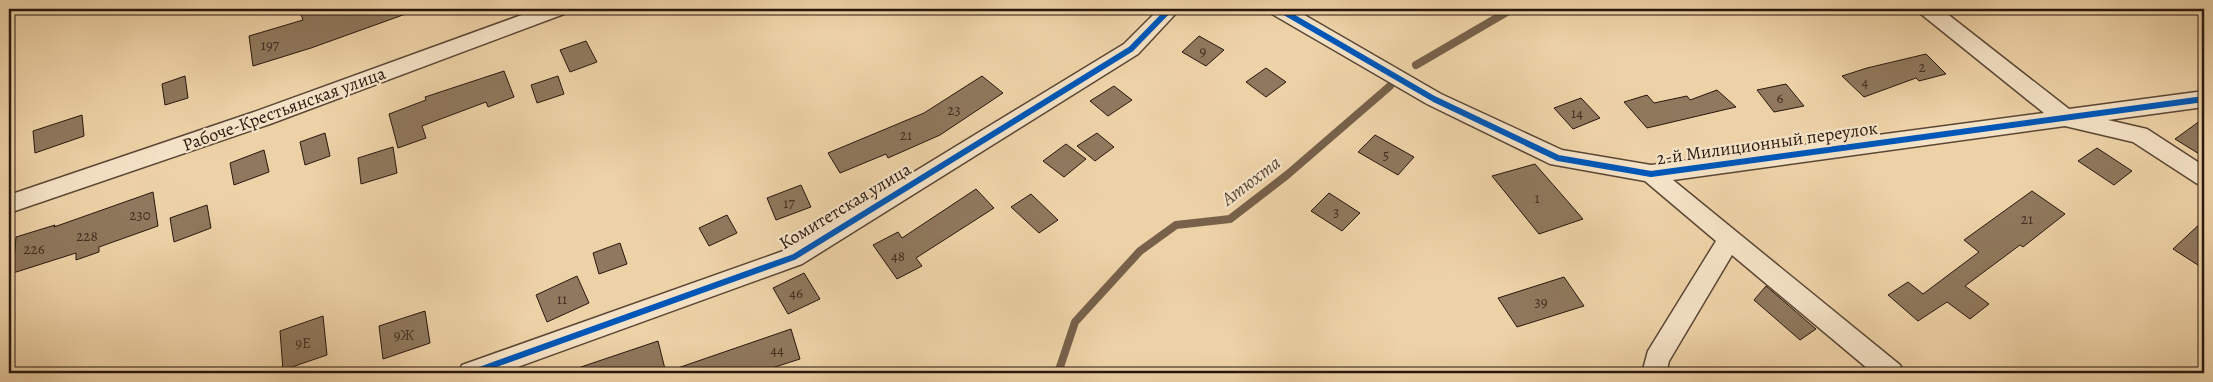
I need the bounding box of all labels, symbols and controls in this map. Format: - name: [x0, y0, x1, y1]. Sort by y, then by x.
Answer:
- house number: 197: [261, 35, 280, 55]
- house number: 9: [1200, 41, 1207, 61]
- house number: 2: [1918, 57, 1926, 77]
- street label: Рабоче-Крестьянская улица: [179, 61, 390, 157]
- house number: 4: [1862, 72, 1869, 92]
- house number: 6: [1777, 88, 1784, 108]
- house number: 23: [947, 100, 961, 120]
- house number: 14: [1571, 103, 1583, 123]
- street label: 2-й Милиционный переулок: [1655, 116, 1879, 170]
- house number: 21: [900, 125, 912, 145]
- house number: 5: [1383, 145, 1389, 165]
- water label: Атюхта: [1215, 150, 1286, 212]
- street label: Комитетская улица: [774, 157, 916, 255]
- house number: 1: [1534, 188, 1540, 208]
- house number: 17: [783, 193, 795, 213]
- house number: 3: [1333, 202, 1339, 222]
- house number: 230: [129, 205, 151, 225]
- house number: 21: [2021, 209, 2033, 229]
- house number: 228: [76, 226, 98, 246]
- house number: 226: [23, 239, 45, 259]
- house number: 48: [891, 246, 905, 266]
- house number: 46: [789, 283, 803, 303]
- house number: 11: [557, 289, 567, 309]
- house number: 39: [1534, 292, 1548, 312]
- house number: 9Ж: [394, 325, 415, 345]
- house number: 9Е: [295, 333, 311, 353]
- house number: 44: [770, 340, 784, 360]

